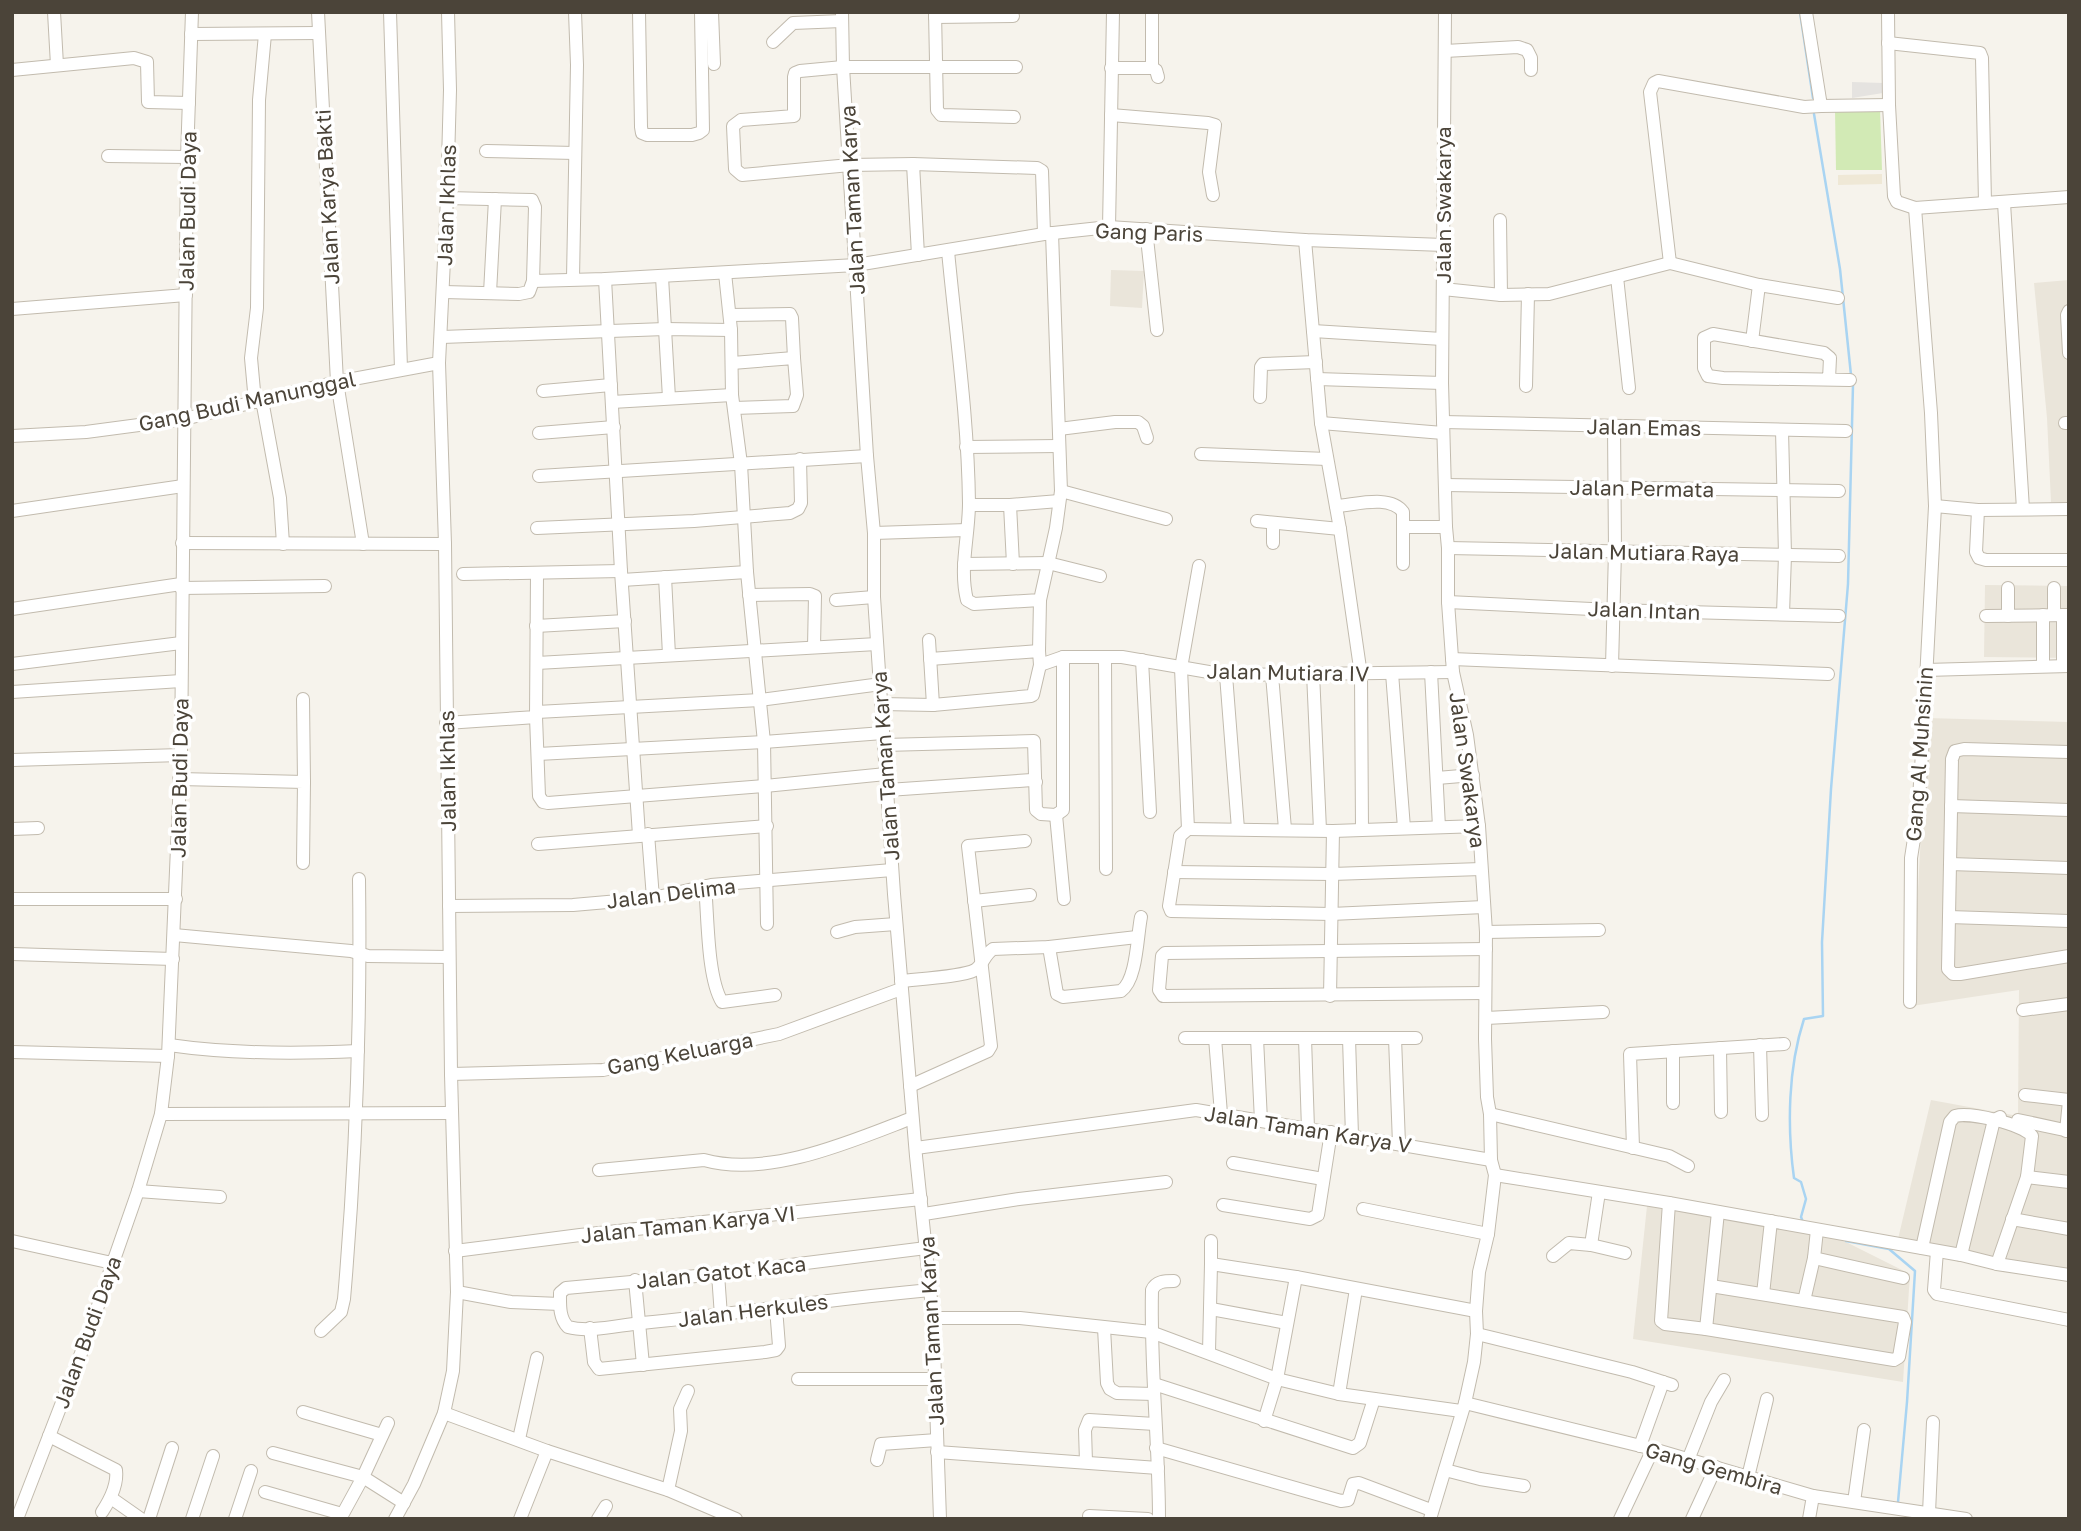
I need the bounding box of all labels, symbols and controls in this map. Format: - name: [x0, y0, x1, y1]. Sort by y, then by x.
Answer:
- street label: Jalan Taman Karya: [834, 105, 870, 295]
- street label: Jalan Karya Bakti: [309, 109, 345, 285]
- street label: Jalan Swakarya: [1430, 126, 1456, 284]
- street label: Jalan Budi Daya: [173, 131, 201, 291]
- street label: Jalan Ikhlas: [431, 144, 461, 266]
- street label: Gang Paris: [1095, 217, 1203, 247]
- street label: Gang Budi Manunggal: [136, 365, 358, 437]
- street label: Jalan Emas: [1586, 413, 1702, 441]
- street label: Jalan Permata: [1569, 474, 1715, 502]
- street label: Jalan Mutiara Raya: [1549, 537, 1739, 567]
- street label: Jalan Intan: [1587, 595, 1701, 625]
- street label: Jalan Mutiara IV: [1206, 658, 1370, 686]
- street label: Gang Al Muhsinin: [1900, 666, 1938, 842]
- street label: Jalan Taman Karya: [865, 670, 905, 862]
- street label: Jalan Swakarya: [1444, 690, 1492, 850]
- street label: Jalan Budi Daya: [165, 698, 193, 858]
- street label: Jalan Ikhlas: [433, 710, 461, 832]
- street label: Jalan Delima: [605, 872, 737, 914]
- street label: Gang Keluarga: [605, 1026, 755, 1080]
- street label: Jalan Taman Karya V: [1203, 1100, 1413, 1158]
- street label: Jalan Taman Karya VI: [579, 1200, 797, 1248]
- street label: Jalan Taman Karya: [913, 1236, 949, 1426]
- street label: Jalan Gatot Kaca: [635, 1250, 807, 1294]
- street label: Jalan Budi Daya: [47, 1252, 127, 1412]
- street label: Jalan Herkules: [676, 1288, 830, 1332]
- street label: Gang Gembira: [1642, 1436, 1786, 1500]

